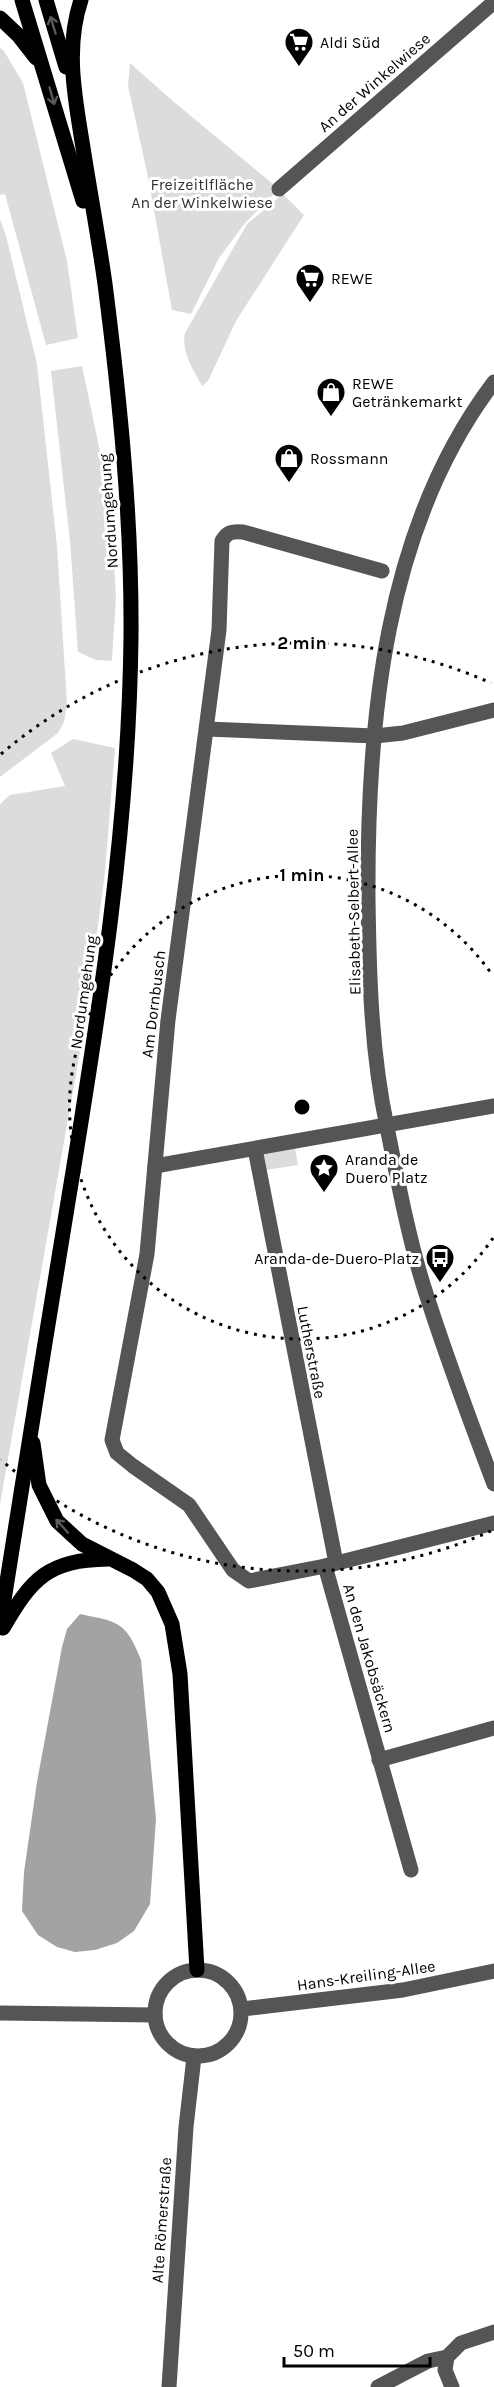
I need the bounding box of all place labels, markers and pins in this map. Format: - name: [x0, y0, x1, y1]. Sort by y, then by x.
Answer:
- supermarket icon: Aldi Süd: [283, 26, 315, 68]
- place label: Aldi Süd: [320, 33, 381, 52]
- supermarket icon: REWE: [294, 262, 326, 304]
- place label: REWE: [331, 269, 373, 288]
- place label: REWE Getränkemarkt: [352, 374, 463, 411]
- shop icon: REWE Getränkemarkt: [315, 376, 347, 418]
- shop icon: Rossmann: [273, 442, 305, 484]
- place label: Rossmann: [310, 449, 388, 468]
- centre of rings: [292, 1097, 312, 1117]
- place label: Aranda de Duero Platz: [345, 1150, 428, 1187]
- place icon: Aranda de Duero Platz: [308, 1152, 340, 1194]
- bus stop icon: Aranda-de-Duero-Platz: [424, 1242, 456, 1284]
- place label: Aranda-de-Duero-Platz: [254, 1249, 419, 1268]

